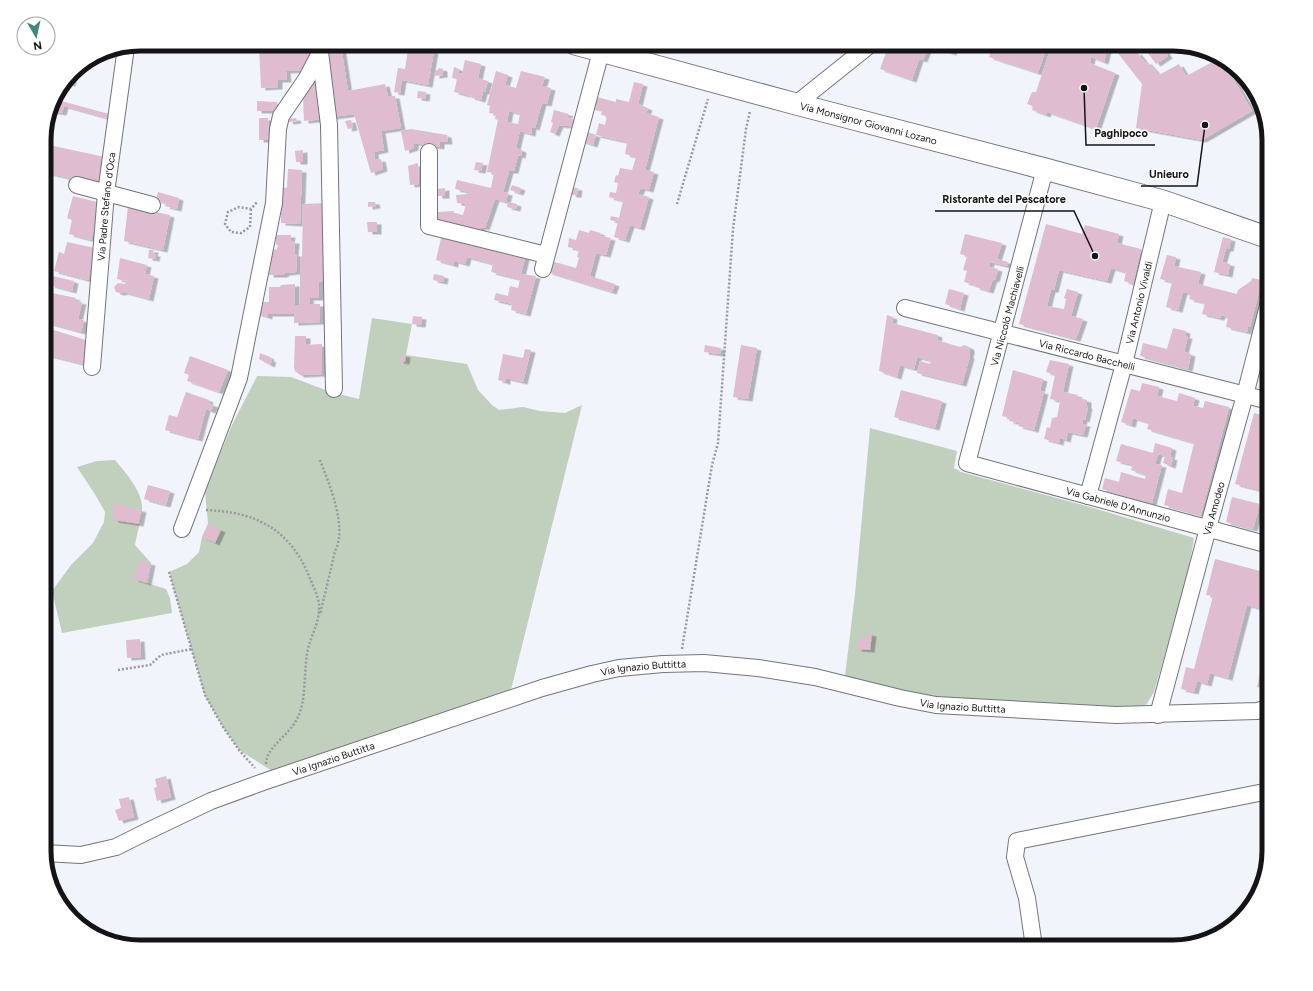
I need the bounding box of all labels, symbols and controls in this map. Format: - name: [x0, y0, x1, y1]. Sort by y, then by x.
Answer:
- north arrow: [16, 16, 56, 56]
- text: N: [32, 38, 43, 52]
- street label: Via Monsignor Giovanni Lozano: [799, 99, 939, 148]
- callout: Paghipoco: [1086, 122, 1155, 145]
- text: Paghipoco: [1094, 127, 1148, 140]
- street label: Via Padre Stefano d'Oca: [95, 152, 118, 261]
- callout: Unieuro: [1141, 163, 1197, 186]
- text: Unieuro: [1149, 168, 1189, 181]
- callout: Ristorante del Pescatore: [935, 188, 1074, 211]
- text: Ristorante del Pescatore: [942, 193, 1066, 206]
- street label: Via Antonio Vivaldi: [1123, 260, 1155, 345]
- street label: Via Niccolò Machiavelli: [988, 265, 1027, 368]
- street label: Via Riccardo Bacchelli: [1038, 336, 1137, 374]
- street label: Via Amodeo: [1200, 480, 1228, 537]
- street label: Via Gabriele D'Annunzio: [1064, 484, 1172, 525]
- street label: Via Ignazio Buttitta: [599, 657, 686, 679]
- street label: Via Ignazio Buttitta: [919, 696, 1006, 716]
- street label: Via Ignazio Buttitta: [291, 739, 376, 779]

